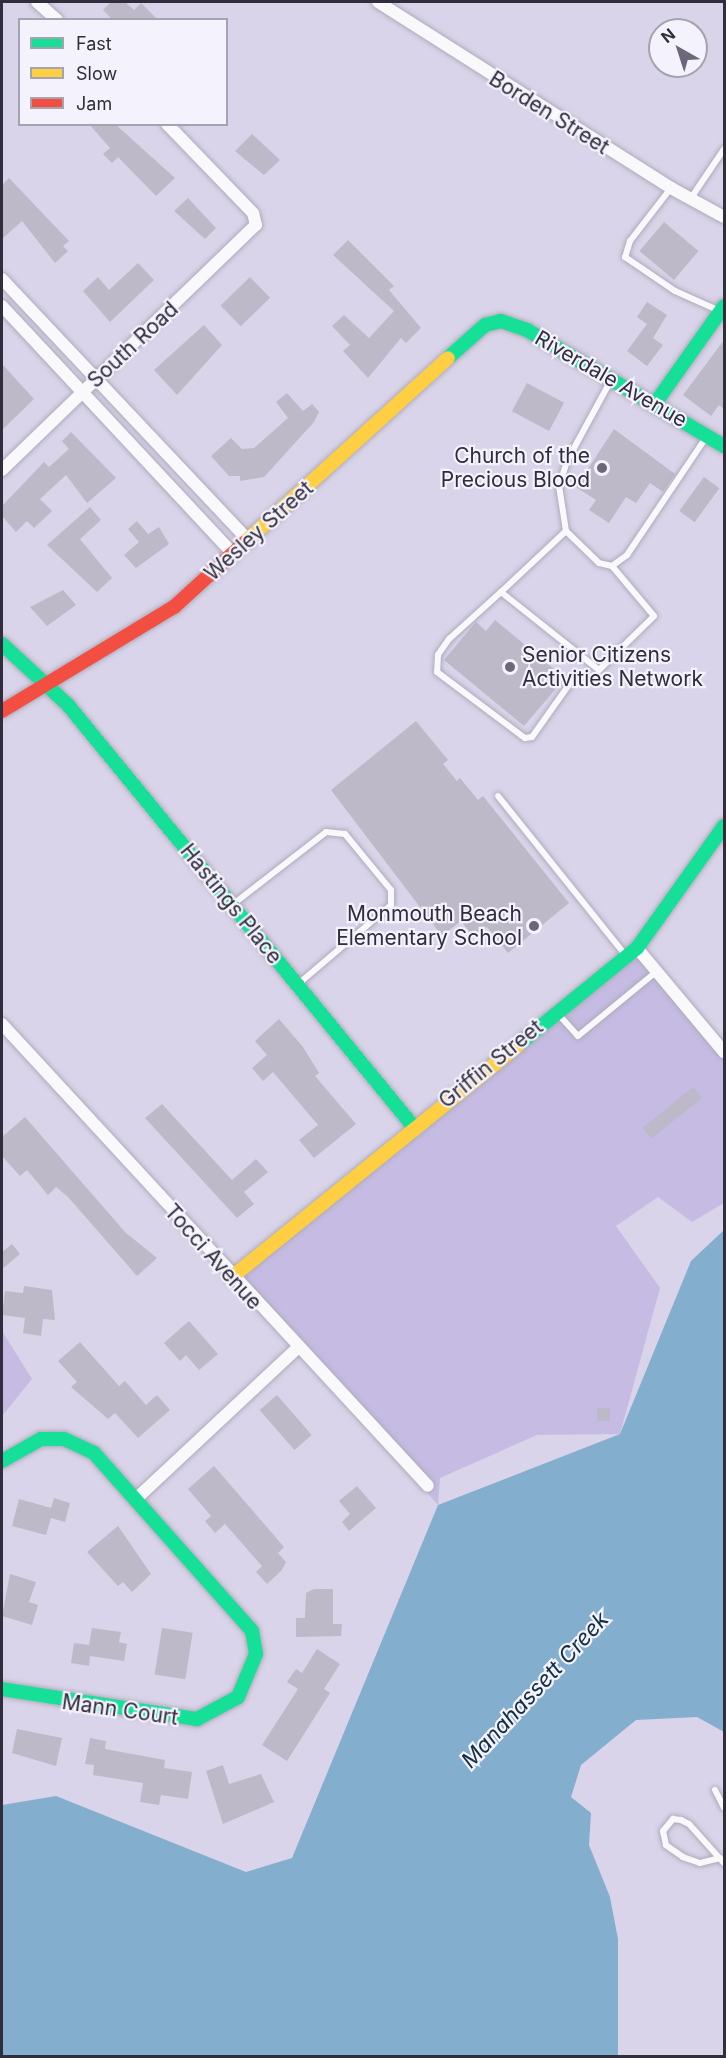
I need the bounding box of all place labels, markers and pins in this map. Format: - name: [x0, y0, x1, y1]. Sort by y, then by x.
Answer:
- place label: Church of the Precious Blood: [441, 443, 590, 493]
- marker: Church of the Precious Blood: [595, 461, 609, 475]
- place label: Senior Citizens Activities Network: [522, 642, 703, 692]
- marker: Senior Citizens Activities Network: [503, 660, 517, 674]
- place label: Monmouth Beach Elementary School: [336, 901, 522, 951]
- marker: Monmouth Beach Elementary School: [527, 919, 541, 933]

